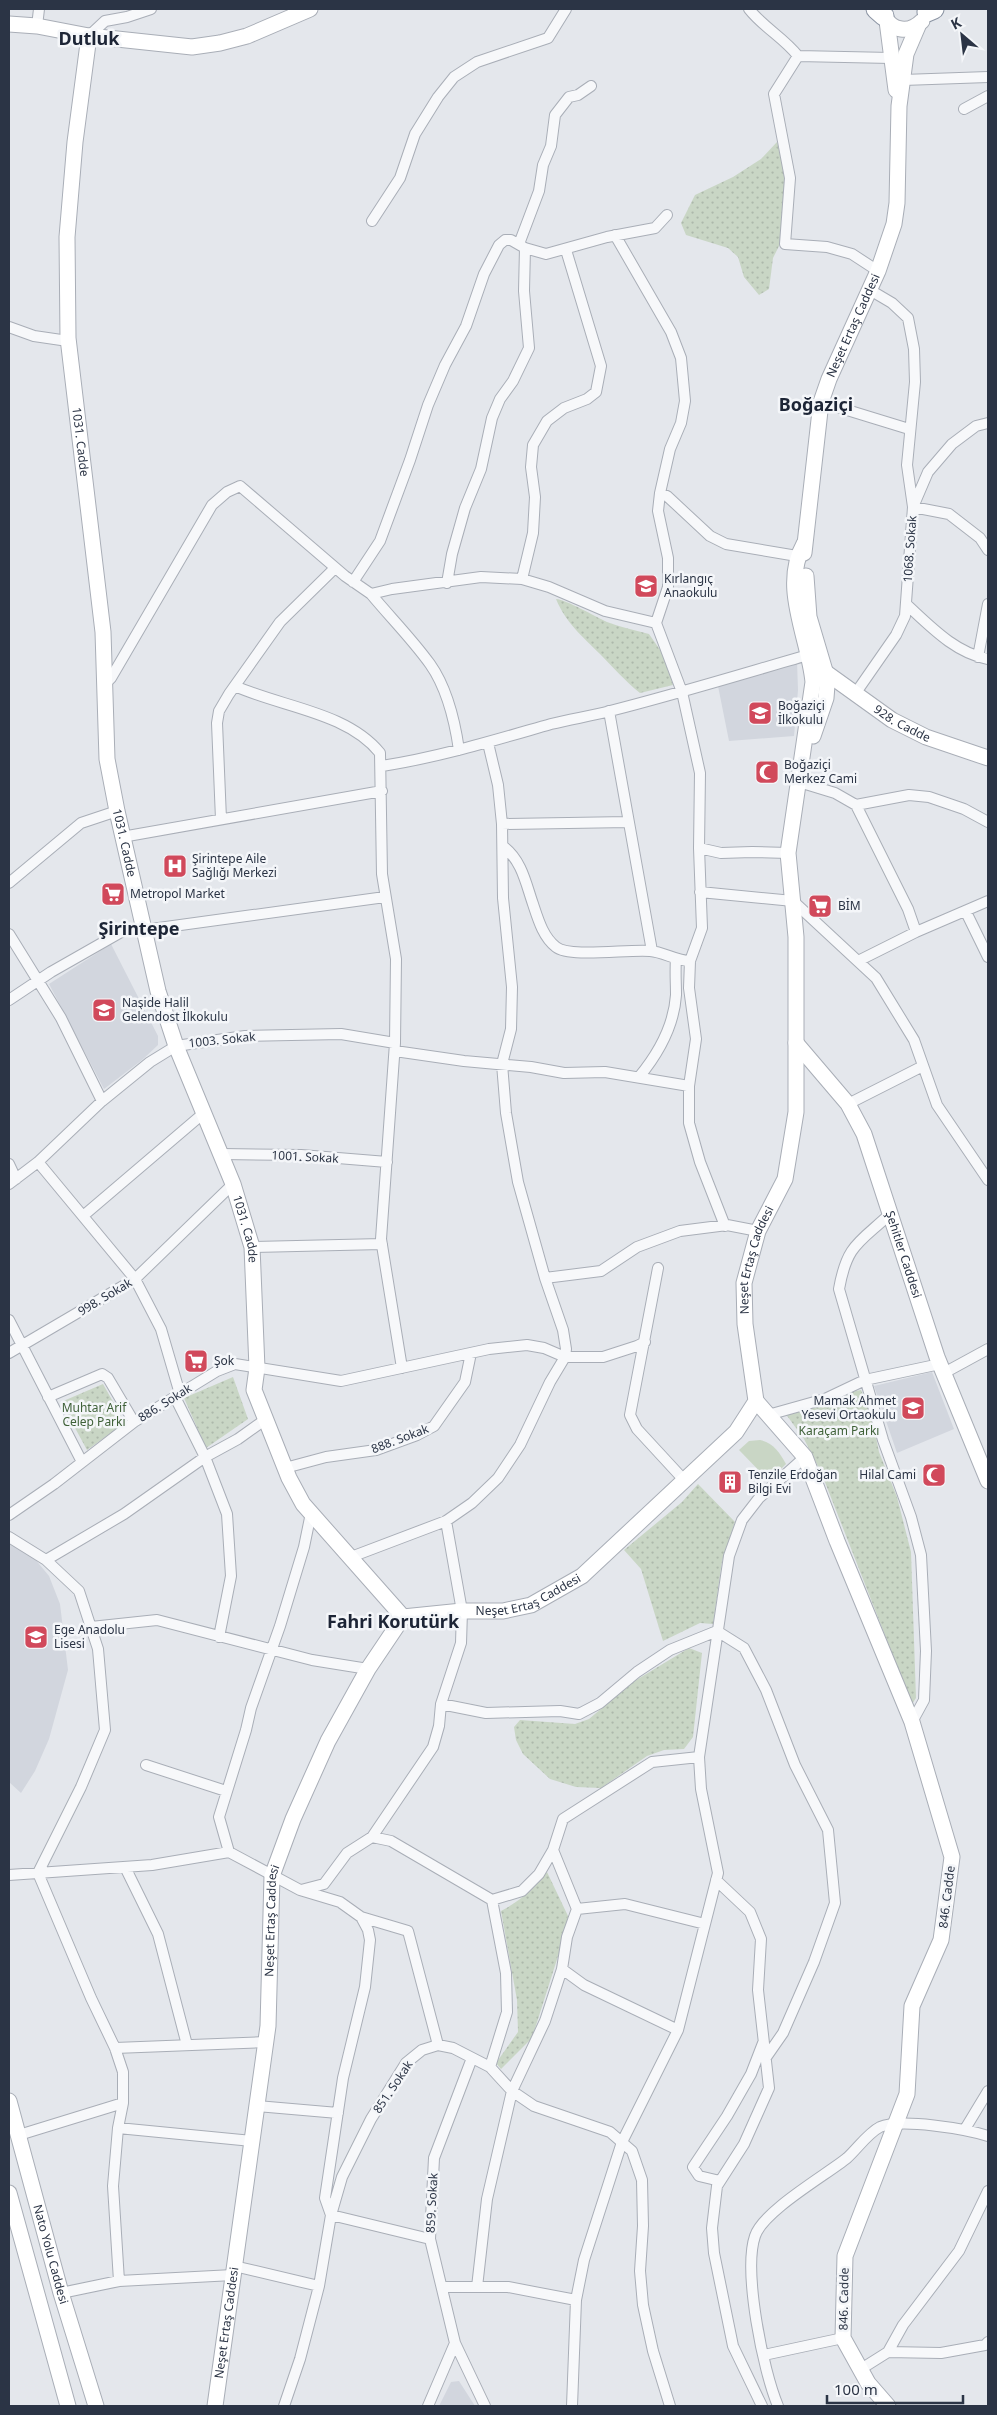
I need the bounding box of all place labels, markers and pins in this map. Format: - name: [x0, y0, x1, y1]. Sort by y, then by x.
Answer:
- place label: Kırlangıç Anaokulu: [664, 570, 717, 601]
- school or university icon: Kırlangıç Anaokulu: [633, 573, 659, 599]
- place label: Boğaziçi İlkokulu: [778, 697, 825, 728]
- school or university icon: Boğaziçi İlkokulu: [747, 700, 773, 726]
- place label: Boğaziçi Merkez Cami: [784, 756, 857, 787]
- mosque icon: Boğaziçi Merkez Cami: [754, 759, 780, 785]
- place label: Şirintepe Aile Sağlığı Merkezi: [192, 850, 277, 881]
- hospital icon: Şirintepe Aile Sağlığı Merkezi: [162, 853, 188, 879]
- supermarket icon: Metropol Market: [100, 881, 126, 907]
- place label: Metropol Market: [130, 885, 226, 902]
- supermarket icon: BİM: [807, 893, 833, 919]
- place label: BİM: [838, 897, 861, 914]
- place label: Naşide Halil Gelendost İlkokulu: [122, 994, 228, 1025]
- school or university icon: Naşide Halil Gelendost İlkokulu: [91, 997, 117, 1023]
- supermarket icon: Şok: [183, 1348, 209, 1374]
- place label: Şok: [214, 1352, 235, 1369]
- place label: Mamak Ahmet Yesevi Ortaokulu: [801, 1392, 897, 1423]
- school or university icon: Mamak Ahmet Yesevi Ortaokulu: [900, 1395, 926, 1421]
- mosque icon: Hilal Cami: [921, 1462, 947, 1488]
- place label: Tenzile Erdoğan Bilgi Evi: [748, 1466, 837, 1497]
- place label: Hilal Cami: [859, 1466, 916, 1483]
- building icon: Tenzile Erdoğan Bilgi Evi: [717, 1469, 743, 1495]
- place label: Ege Anadolu Lisesi: [54, 1621, 125, 1652]
- school or university icon: Ege Anadolu Lisesi: [23, 1624, 49, 1650]

